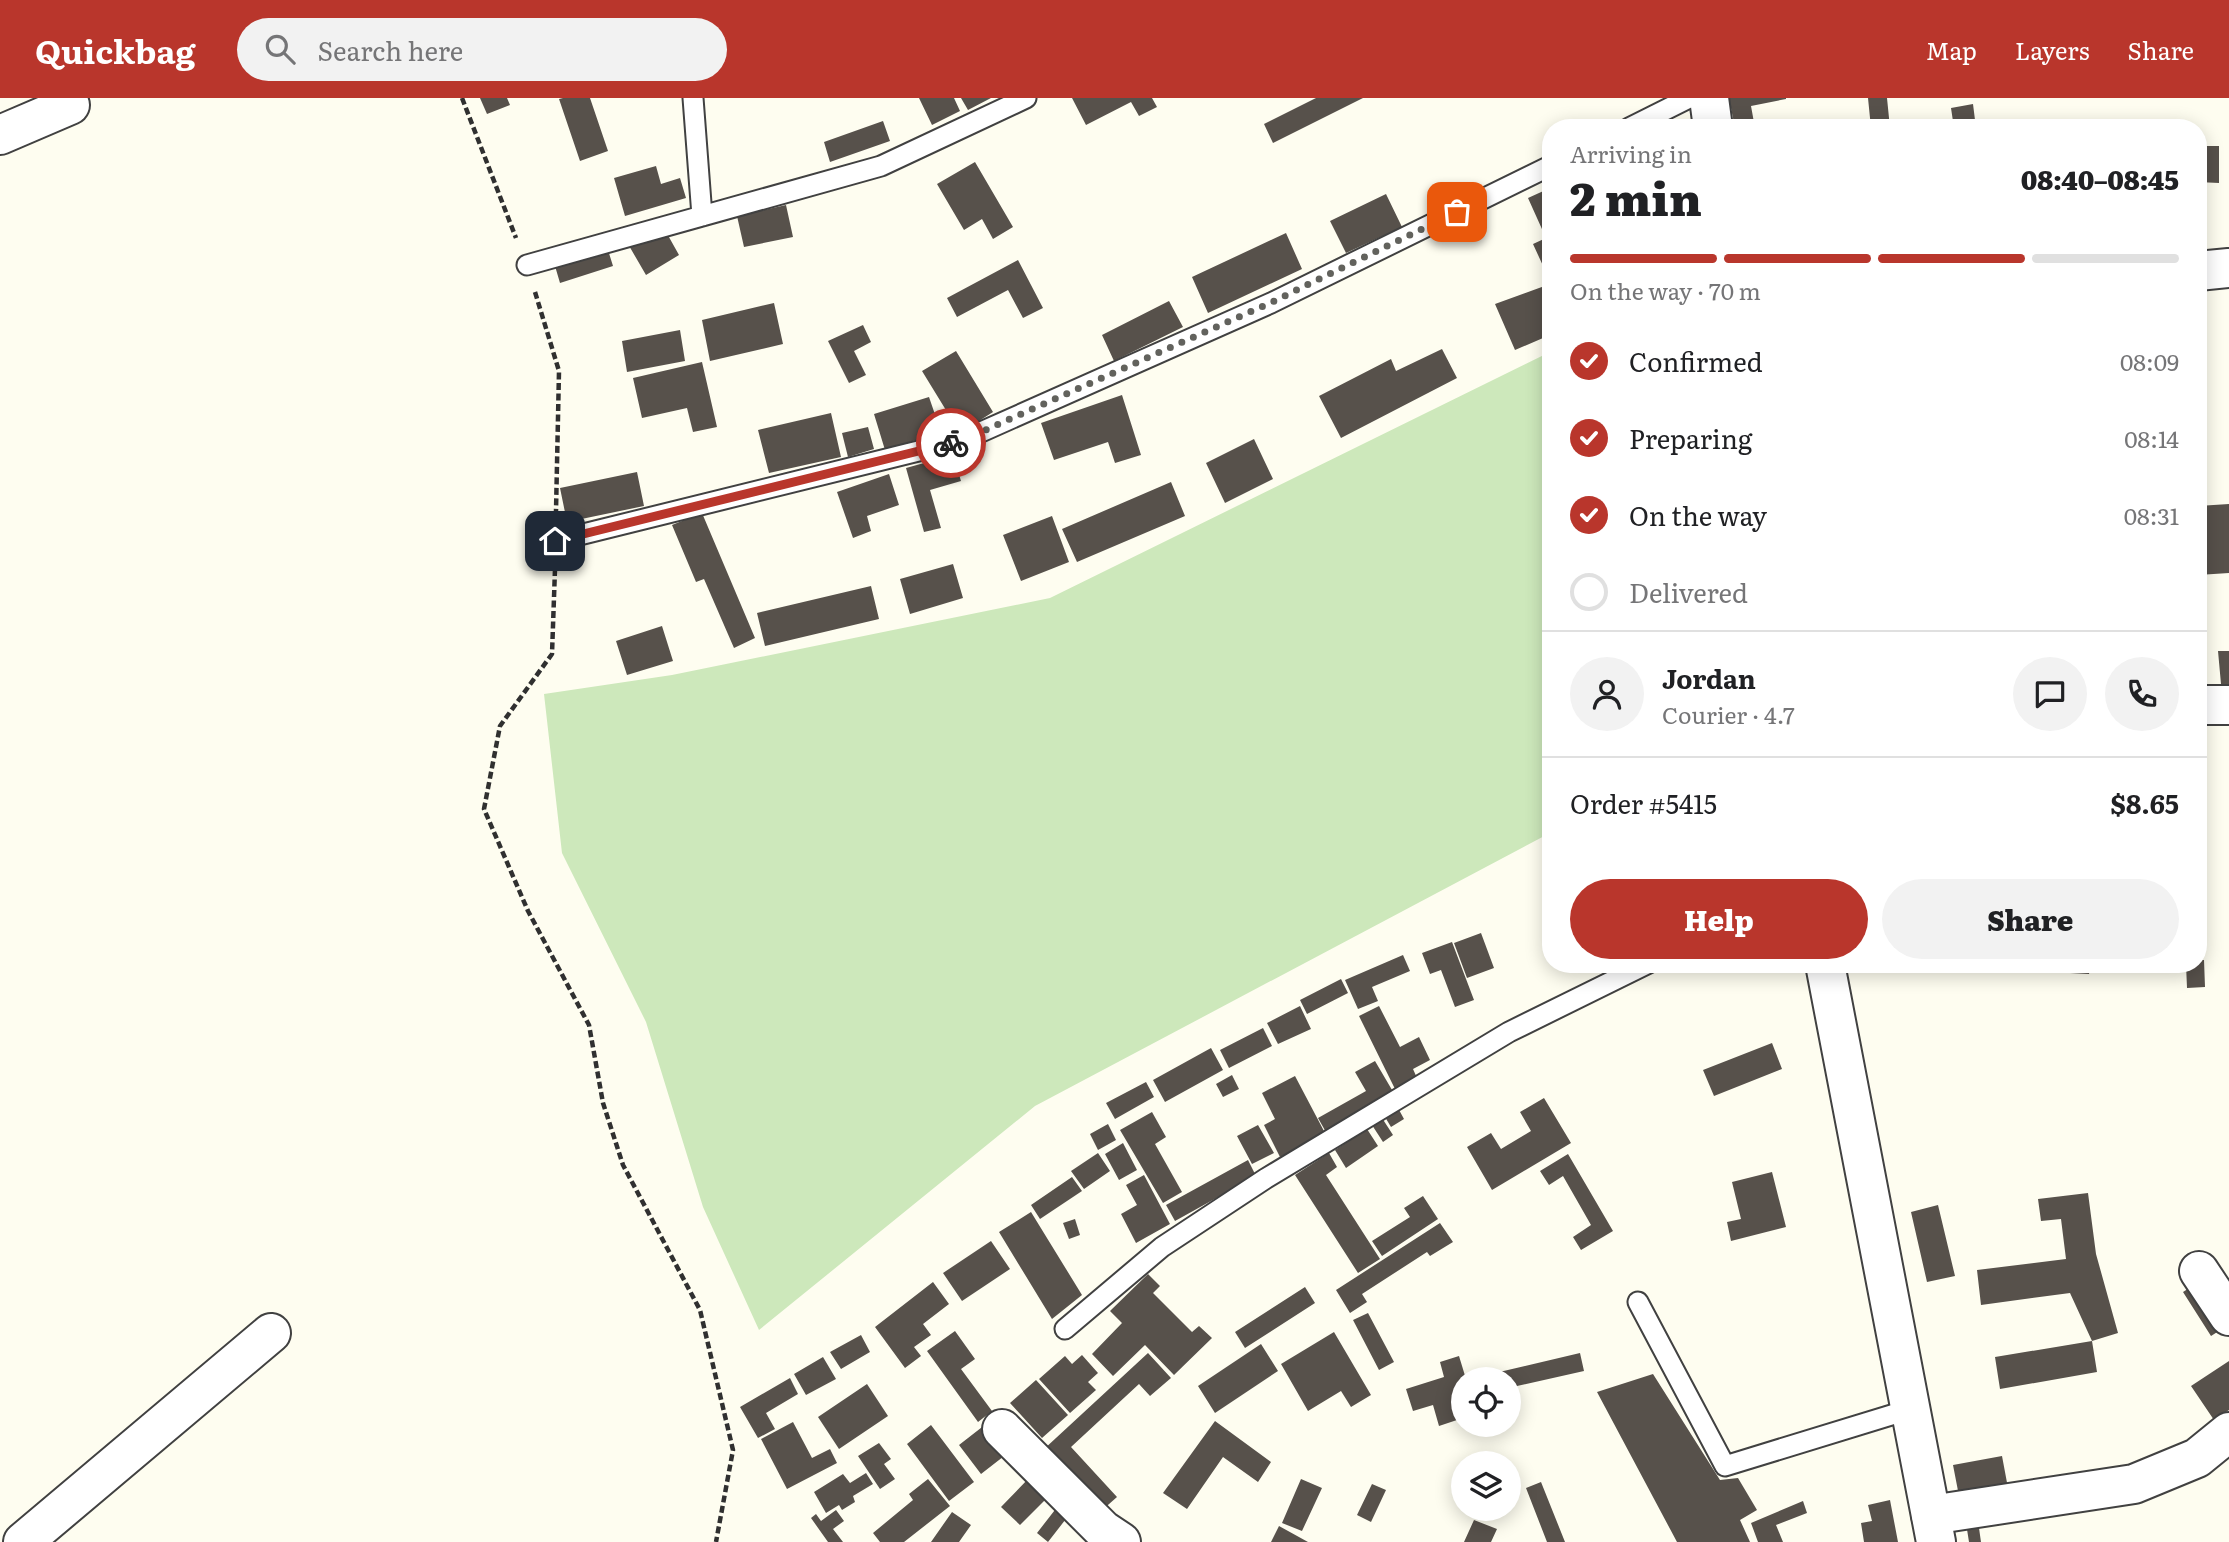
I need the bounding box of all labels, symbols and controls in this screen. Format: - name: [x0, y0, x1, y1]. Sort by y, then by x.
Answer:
- search box: [237, 18, 727, 81]
- text: Quickbag: [35, 25, 195, 74]
- icon: search: [261, 30, 299, 68]
- text: Search here: [317, 30, 463, 69]
- text: Map: [1926, 32, 1977, 67]
- text: Layers: [2015, 32, 2089, 67]
- text: Share: [2127, 32, 2194, 67]
- text: Arriving in: [1570, 136, 1692, 170]
- text: 08:40–08:45: [2021, 159, 2179, 198]
- text: 2 min: [1570, 162, 1702, 230]
- pin: [1427, 182, 1487, 242]
- icon: bag: [1438, 193, 1476, 231]
- text: On the way · 70 m: [1570, 273, 1761, 307]
- text: Confirmed: [1629, 341, 1763, 380]
- icon: check: [1570, 342, 1608, 380]
- text: 08:09: [2120, 344, 2179, 378]
- courier: [916, 408, 986, 478]
- text: Preparing: [1629, 418, 1752, 457]
- icon: check: [1570, 419, 1608, 457]
- text: 08:14: [2124, 421, 2179, 455]
- icon: bike: [932, 424, 970, 462]
- text: On the way: [1629, 495, 1767, 534]
- icon: check: [1570, 496, 1608, 534]
- text: 08:31: [2124, 498, 2179, 532]
- pin: [525, 511, 585, 571]
- icon: home: [536, 522, 574, 560]
- text: Delivered: [1629, 572, 1748, 611]
- button: person: [1570, 657, 1644, 731]
- button: chat: [2013, 657, 2087, 731]
- button: phone: [2105, 657, 2179, 731]
- text: Jordan: [1662, 658, 1756, 697]
- text: Courier · 4.7: [1662, 697, 1795, 731]
- text: Order #5415: [1570, 783, 1717, 822]
- text: $8.65: [2110, 783, 2179, 822]
- button: Help: [1570, 879, 1868, 959]
- button: Share: [1882, 879, 2179, 959]
- map controls: [1451, 1367, 1521, 1521]
- button: locate: [1451, 1367, 1521, 1437]
- button: layers: [1451, 1451, 1521, 1521]

